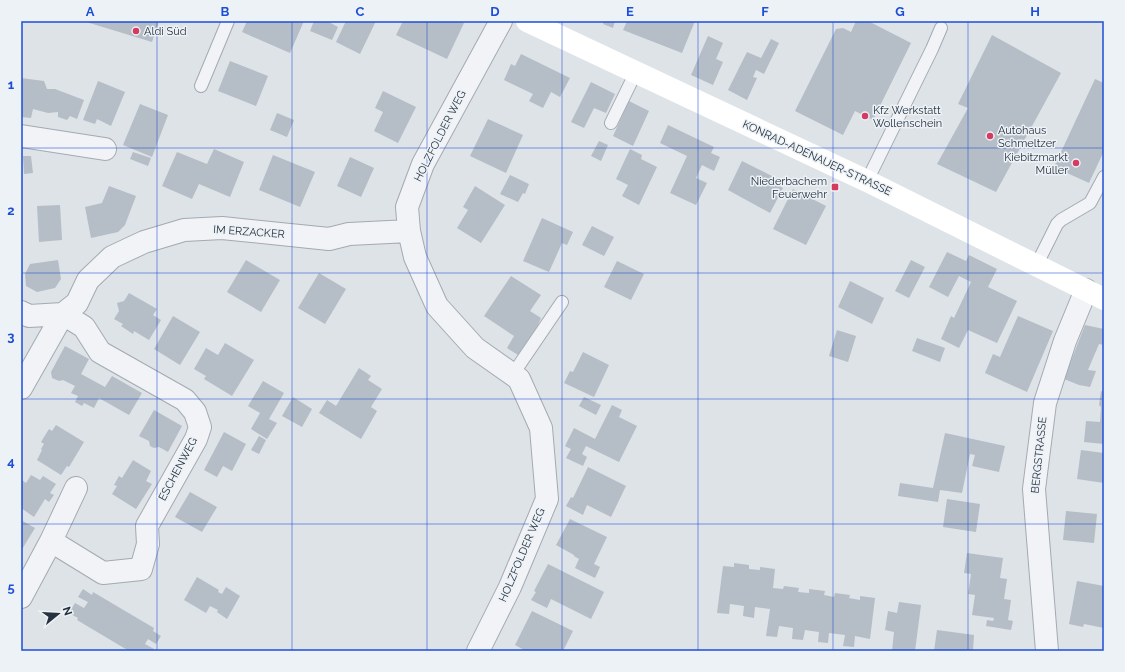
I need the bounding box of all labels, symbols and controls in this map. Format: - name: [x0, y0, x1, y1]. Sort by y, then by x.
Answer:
- text: A: [86, 4, 95, 19]
- text: B: [221, 4, 230, 19]
- text: C: [356, 4, 365, 19]
- text: D: [490, 4, 500, 19]
- text: E: [626, 4, 634, 19]
- text: F: [761, 4, 769, 19]
- text: G: [895, 4, 905, 19]
- text: H: [1030, 4, 1040, 19]
- place label: Aldi Süd: [144, 25, 187, 38]
- marker: Aldi Süd: [131, 26, 141, 36]
- text: 1: [8, 77, 15, 92]
- street label: HOLZFOLDER WEG: [411, 88, 469, 184]
- place label: Kfz Werkstatt Wollenschein: [873, 104, 942, 130]
- marker: Kfz Werkstatt Wollenschein: [860, 111, 870, 121]
- street label: KONRAD-ADENAUER-STRASSE: [740, 118, 894, 198]
- place label: Autohaus Schmeltzer: [998, 124, 1056, 150]
- marker: Autohaus Schmeltzer: [985, 131, 995, 141]
- place label: Kiebitzmarkt Müller: [1004, 151, 1068, 177]
- marker: Kiebitzmarkt Müller: [1071, 158, 1081, 168]
- place label: Niederbachem Feuerwehr: [751, 175, 827, 201]
- marker: Niederbachem Feuerwehr: [830, 182, 840, 192]
- text: 2: [7, 203, 15, 218]
- street label: IM ERZACKER: [213, 223, 285, 241]
- text: 3: [7, 329, 15, 344]
- street label: BERGSTRASSE: [1029, 416, 1050, 494]
- street label: ESCHENWEG: [156, 435, 200, 503]
- text: 4: [7, 454, 15, 469]
- street label: HOLZFOLDER WEG: [496, 506, 548, 604]
- text: 5: [7, 580, 15, 595]
- north arrow: [38, 594, 78, 634]
- text: N: [60, 605, 75, 617]

